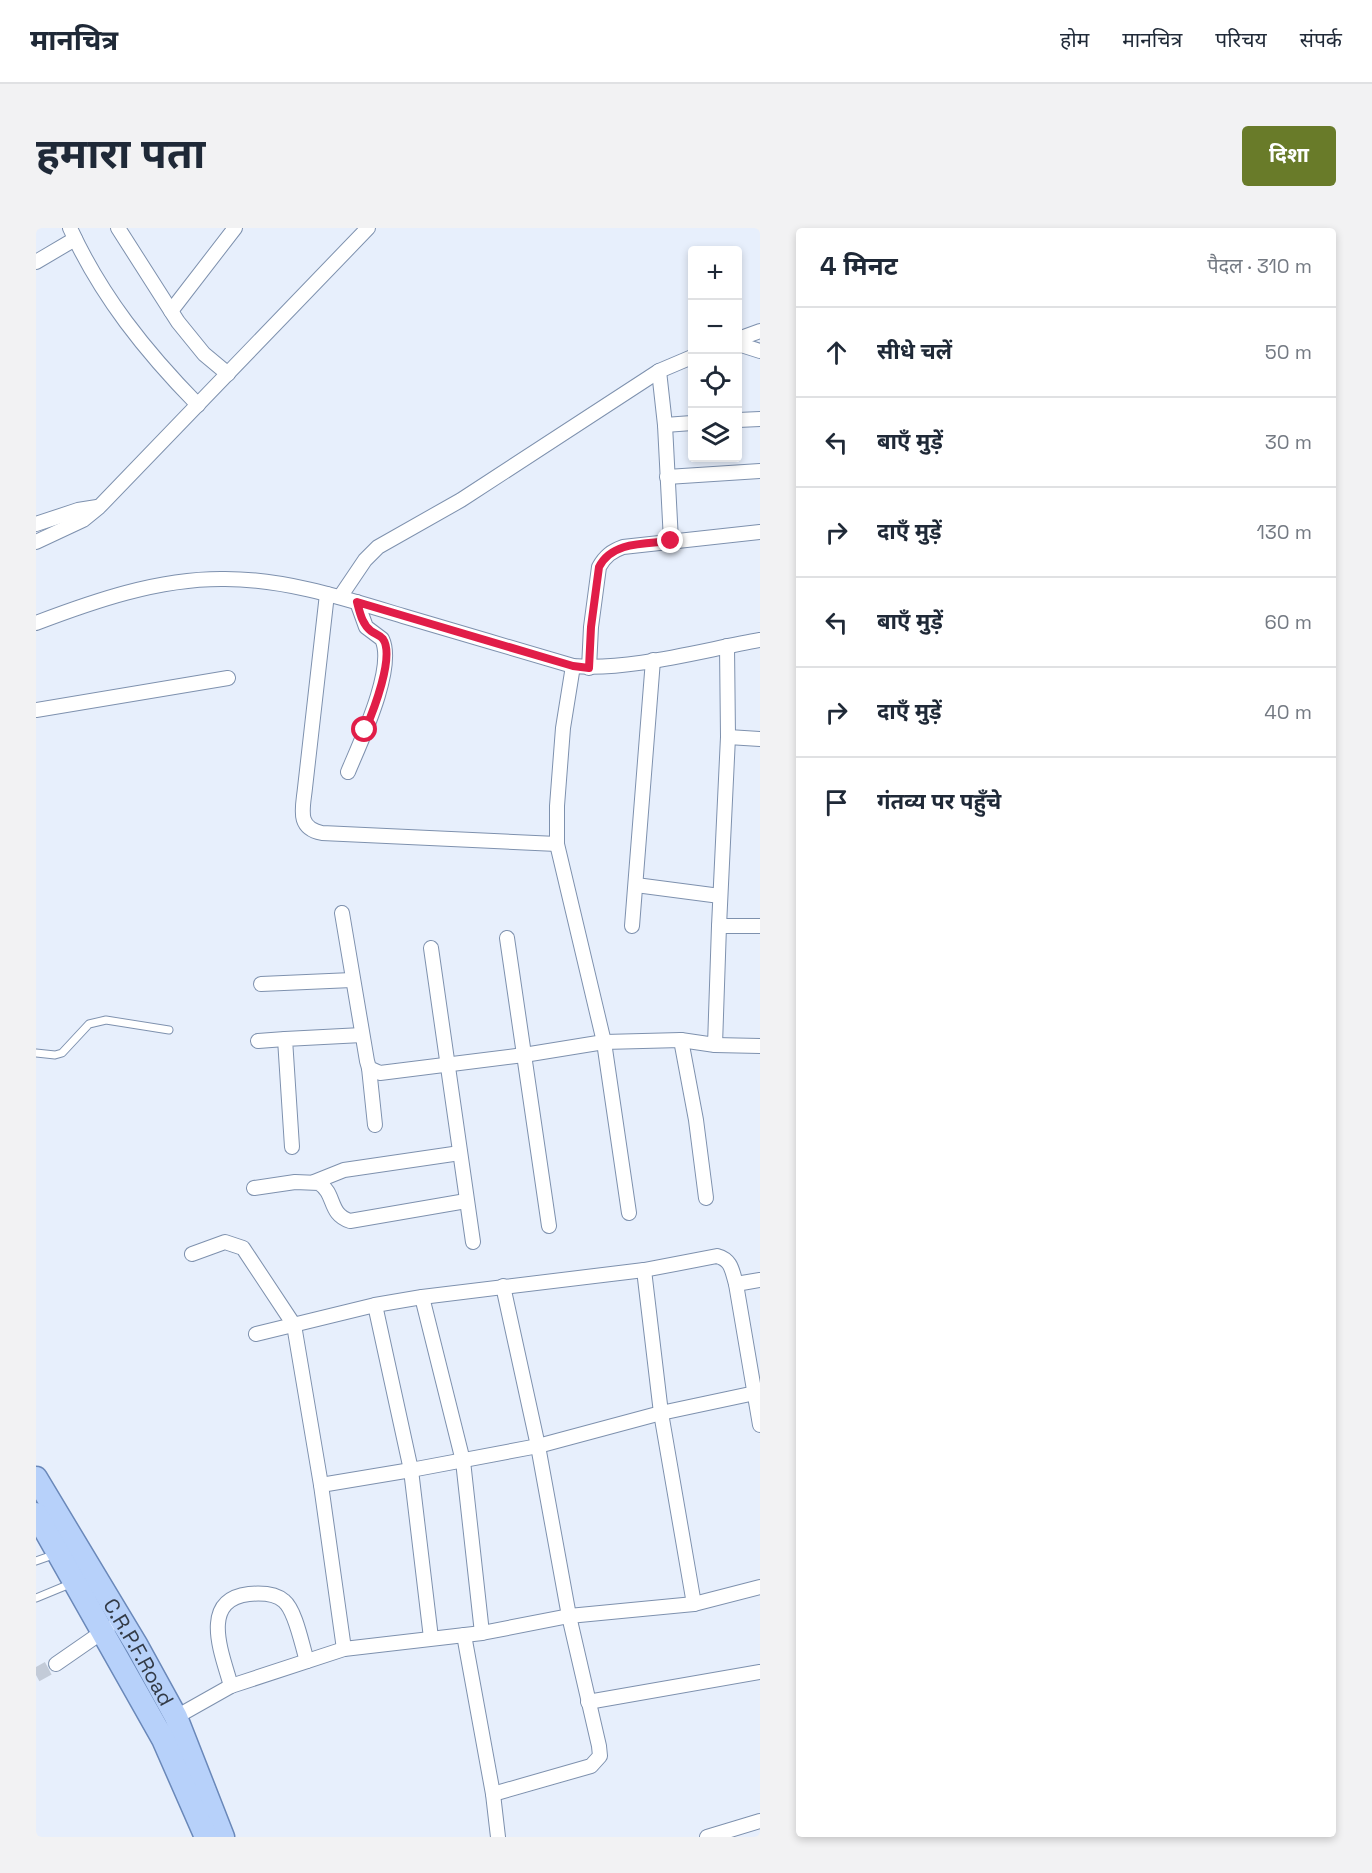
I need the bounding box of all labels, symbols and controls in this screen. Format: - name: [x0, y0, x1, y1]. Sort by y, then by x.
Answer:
- text: मानचित्र: [30, 22, 118, 58]
- text: होम: [1060, 26, 1089, 53]
- text: मानचित्र: [1122, 26, 1182, 53]
- text: परिचय: [1215, 26, 1267, 53]
- text: संपर्क: [1300, 26, 1342, 53]
- button: दिशा: [1242, 126, 1336, 186]
- text: हमारा पता: [36, 127, 205, 180]
- map controls: [688, 246, 742, 462]
- button: +: [688, 246, 742, 300]
- text: 4 मिनट: [820, 249, 898, 283]
- text: पैदल · 310 m: [1207, 253, 1312, 279]
- button: −: [688, 300, 742, 354]
- icon: ahead: [820, 336, 853, 369]
- text: सीधे चलें: [877, 337, 952, 365]
- text: 50 m: [1265, 339, 1312, 365]
- button: locate: [688, 354, 742, 408]
- button: layers: [688, 408, 742, 462]
- icon: left: [820, 426, 853, 459]
- text: बाएँ मुड़ें: [877, 427, 943, 455]
- text: 30 m: [1265, 429, 1312, 455]
- icon: right: [820, 516, 853, 549]
- text: दाएँ मुड़ें: [877, 517, 942, 545]
- text: 130 m: [1256, 519, 1312, 545]
- route end: [657, 527, 683, 553]
- icon: left: [820, 606, 853, 639]
- text: बाएँ मुड़ें: [877, 607, 943, 635]
- text: 60 m: [1265, 609, 1312, 635]
- icon: right: [820, 696, 853, 729]
- text: दाएँ मुड़ें: [877, 697, 942, 725]
- text: 40 m: [1264, 699, 1312, 725]
- route start: [351, 716, 377, 742]
- icon: arrive: [820, 786, 853, 819]
- text: गंतव्य पर पहुँचे: [877, 787, 1001, 815]
- street label: C.R.P.F.Road: [98, 1593, 181, 1710]

